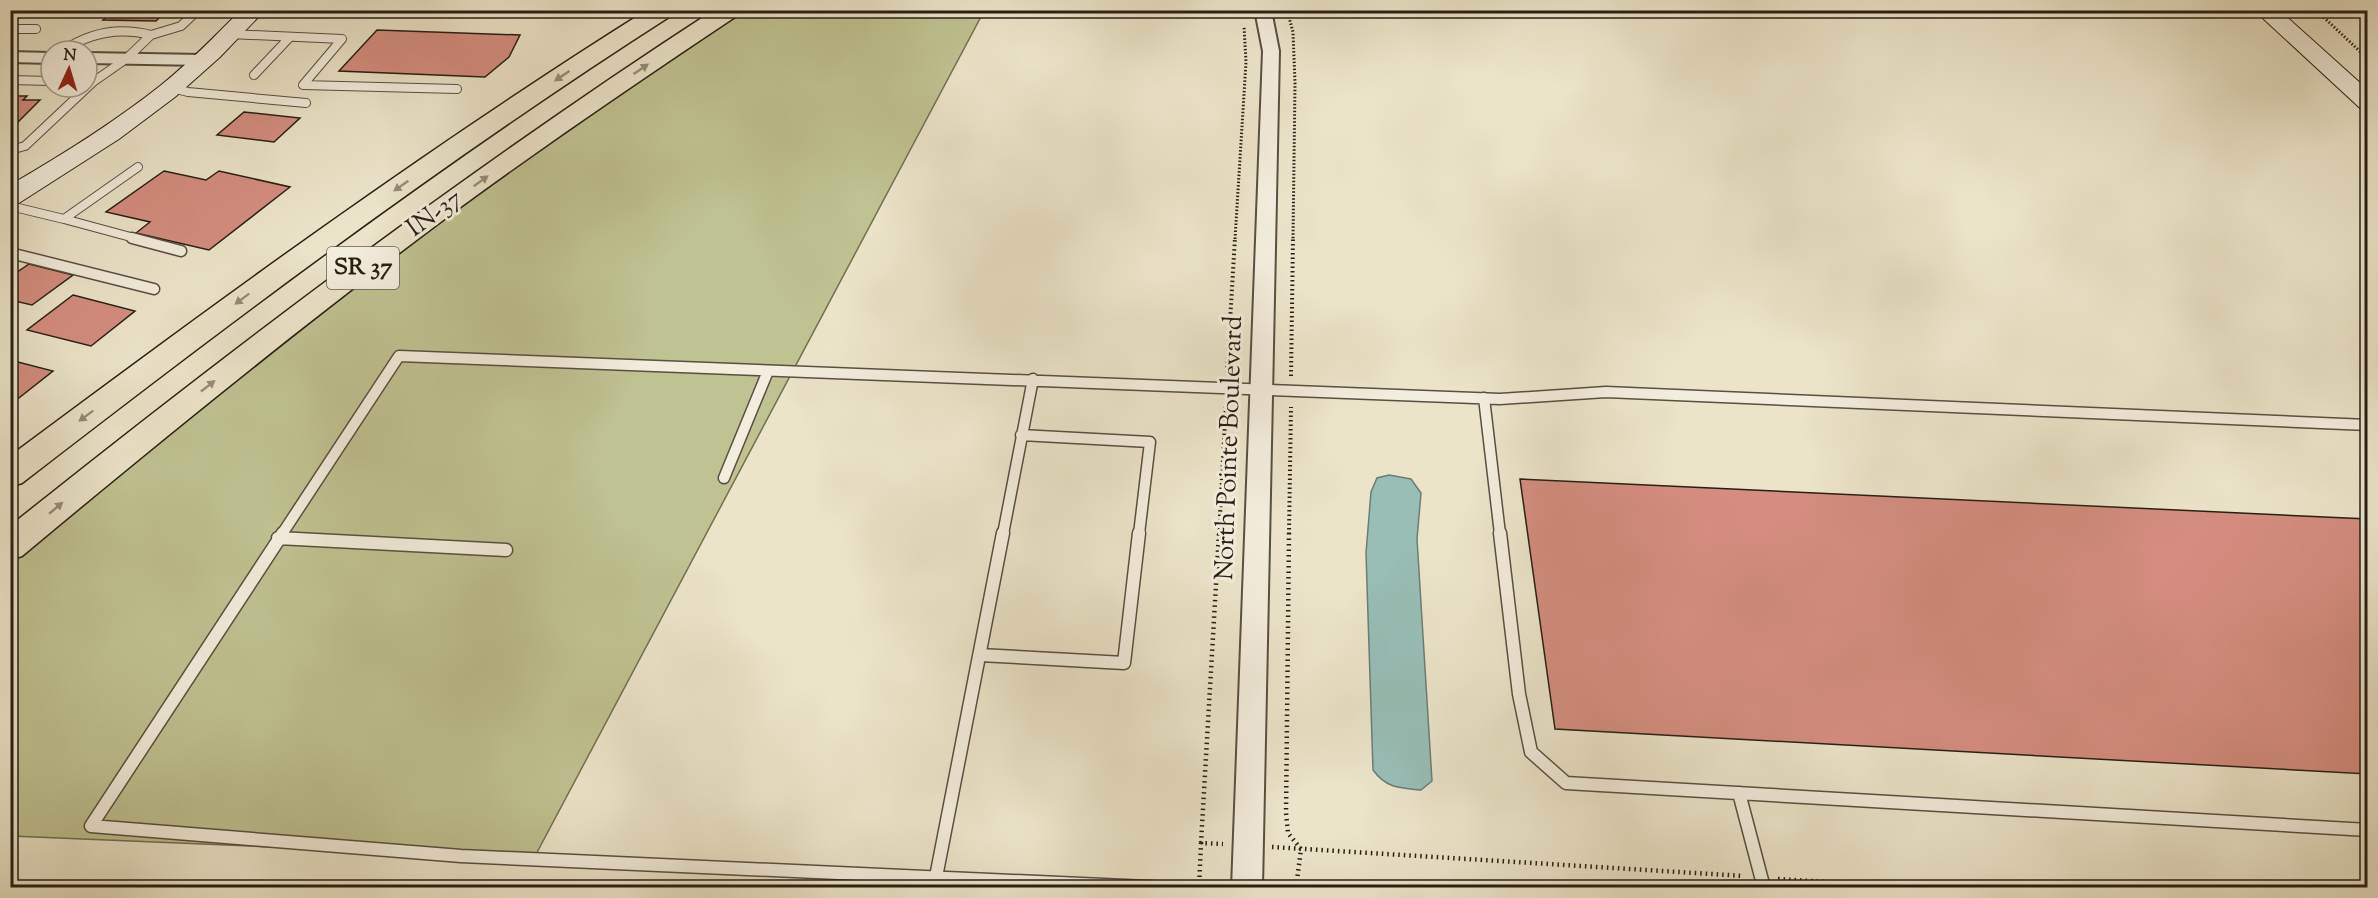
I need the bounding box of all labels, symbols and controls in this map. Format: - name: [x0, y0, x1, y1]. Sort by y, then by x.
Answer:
- north arrow: [39, 39, 99, 99]
- text: N: [63, 45, 77, 68]
- one-way arrow: [632, 63, 648, 75]
- one-way arrow: [554, 71, 570, 82]
- one-way arrow: [473, 175, 489, 187]
- one-way arrow: [393, 180, 409, 192]
- street label: IN-37: [399, 181, 471, 247]
- road number: SR 37: [327, 247, 399, 289]
- one-way arrow: [235, 293, 251, 305]
- street label: North Pointe Boulevard: [1207, 315, 1253, 581]
- one-way arrow: [200, 380, 216, 393]
- one-way arrow: [78, 410, 94, 422]
- one-way arrow: [48, 502, 64, 515]

